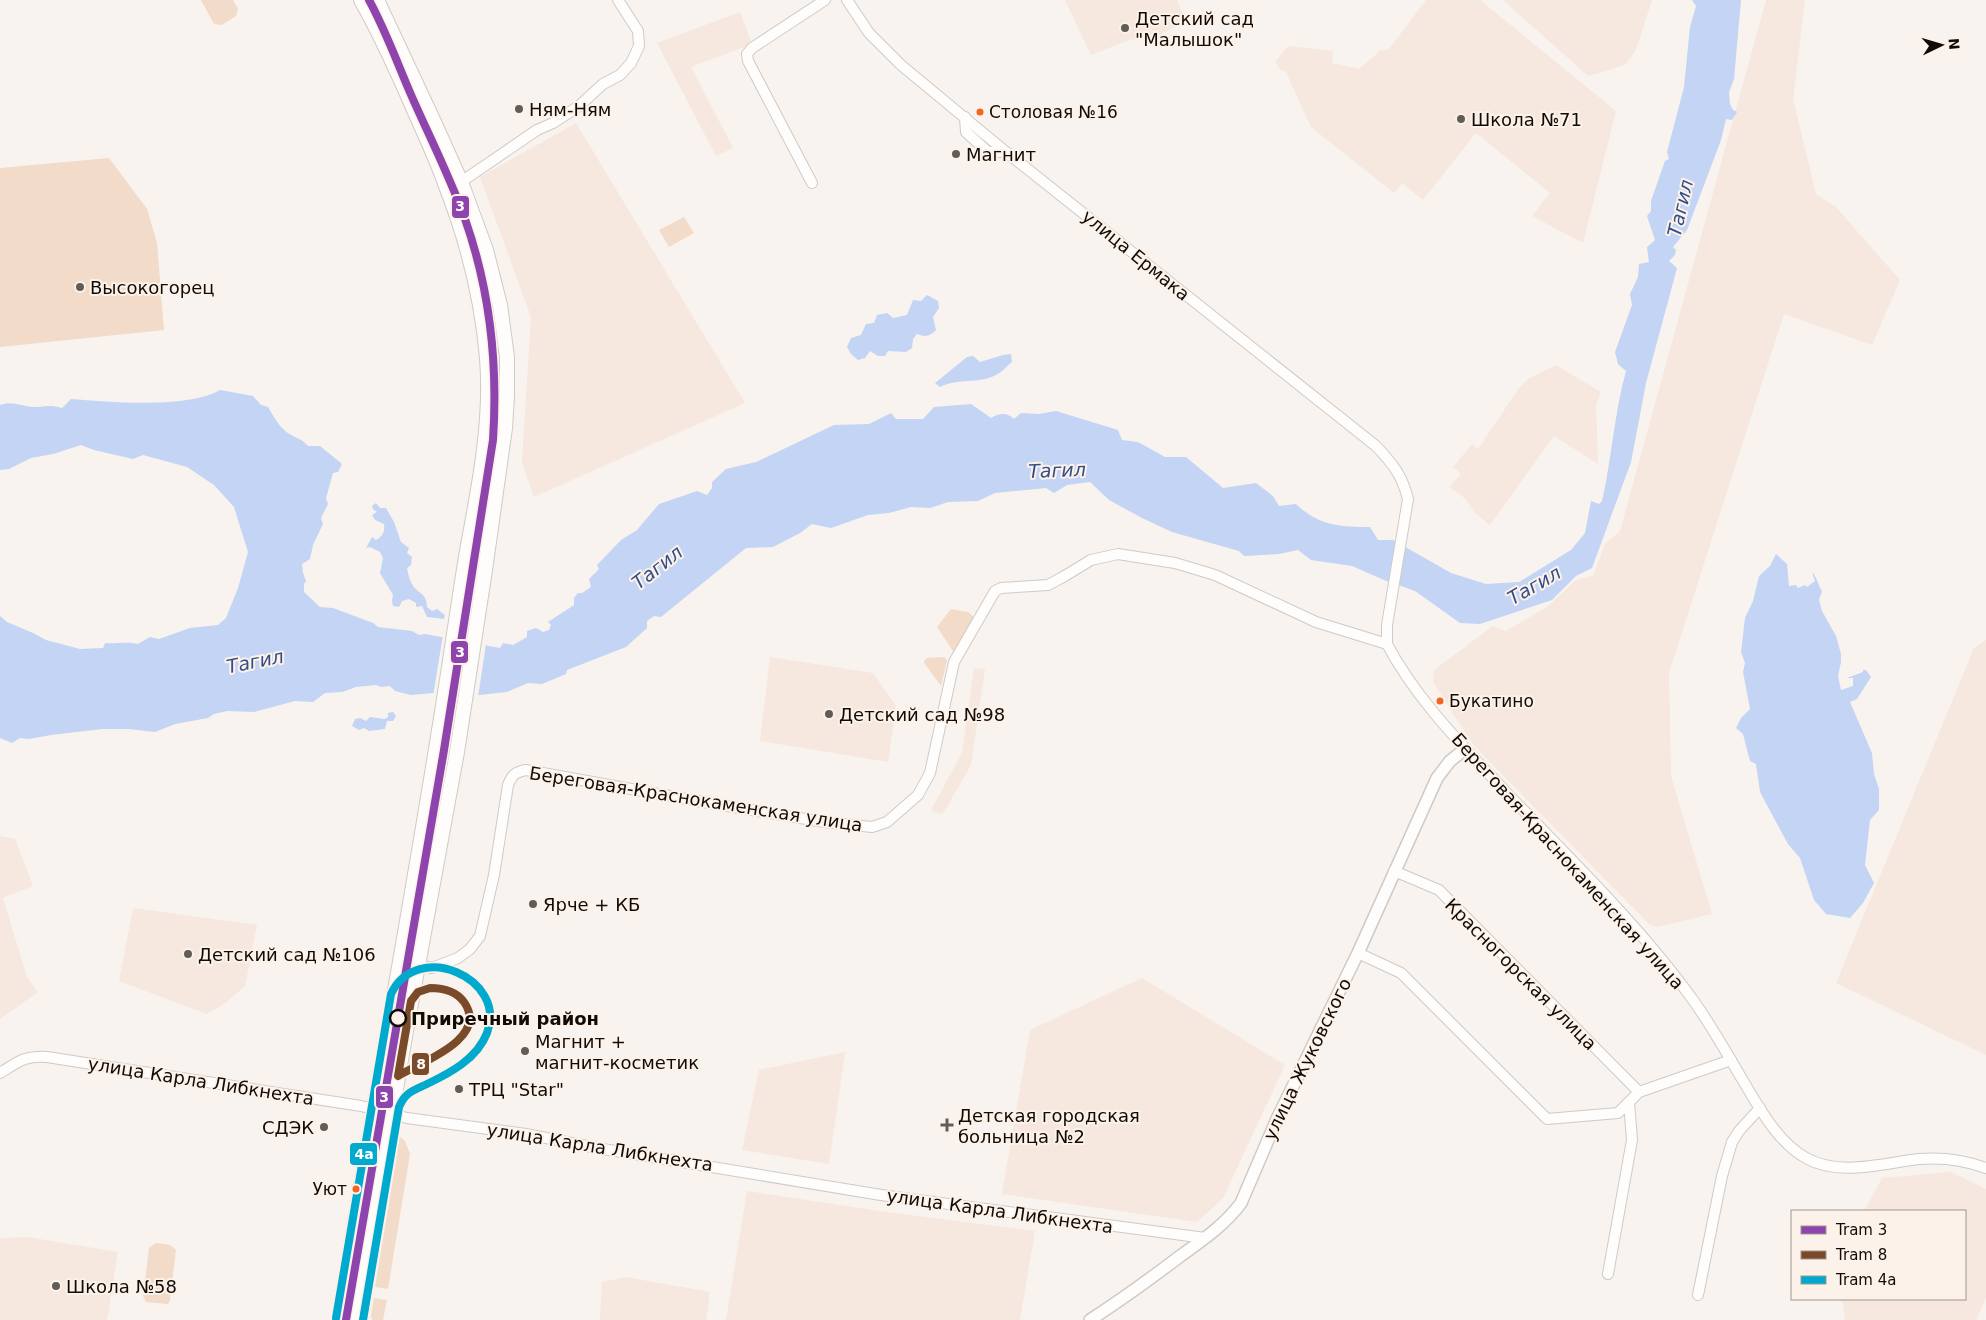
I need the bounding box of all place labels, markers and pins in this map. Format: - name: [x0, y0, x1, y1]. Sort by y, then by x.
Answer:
- place label: Детский сад "Малышок": [1135, 8, 1254, 50]
- marker: Детский сад "Малышок": [1119, 22, 1131, 34]
- place label: Ням-Ням: [529, 99, 611, 120]
- place label: Столовая №16: [989, 102, 1118, 122]
- marker: Ням-Ням: [513, 103, 525, 115]
- marker: Столовая №16: [975, 107, 985, 117]
- place label: Школа №71: [1471, 109, 1582, 130]
- marker: Школа №71: [1455, 113, 1467, 125]
- place label: Магнит: [966, 144, 1036, 165]
- marker: Магнит: [950, 148, 962, 160]
- place label: Высокогорец: [90, 277, 215, 298]
- marker: Высокогорец: [74, 281, 86, 293]
- place label: Букатино: [1449, 691, 1534, 711]
- marker: Букатино: [1435, 696, 1445, 706]
- place label: Детский сад №98: [839, 704, 1005, 725]
- marker: Детский сад №98: [823, 708, 835, 720]
- place label: Ярче + КБ: [543, 894, 640, 915]
- marker: Ярче + КБ: [527, 898, 539, 910]
- place label: Детский сад №106: [198, 944, 376, 965]
- marker: Детский сад №106: [182, 948, 194, 960]
- place label: Приречный район: [411, 1008, 599, 1029]
- marker: Приречный район: [389, 1009, 407, 1027]
- place label: Магнит + магнит-косметик: [535, 1031, 699, 1073]
- marker: Магнит + магнит-косметик: [519, 1045, 531, 1057]
- place label: ТРЦ "Star": [468, 1079, 564, 1100]
- marker: ТРЦ "Star": [453, 1083, 465, 1095]
- place label: Детская городская больница №2: [958, 1105, 1140, 1147]
- place label: СДЭК: [262, 1117, 314, 1138]
- marker: Детская городская больница №2: [940, 1118, 954, 1132]
- marker: СДЭК: [318, 1121, 330, 1133]
- place label: Уют: [312, 1179, 347, 1199]
- marker: Уют: [351, 1184, 361, 1194]
- place label: Школа №58: [66, 1276, 177, 1297]
- marker: Школа №58: [50, 1280, 62, 1292]

